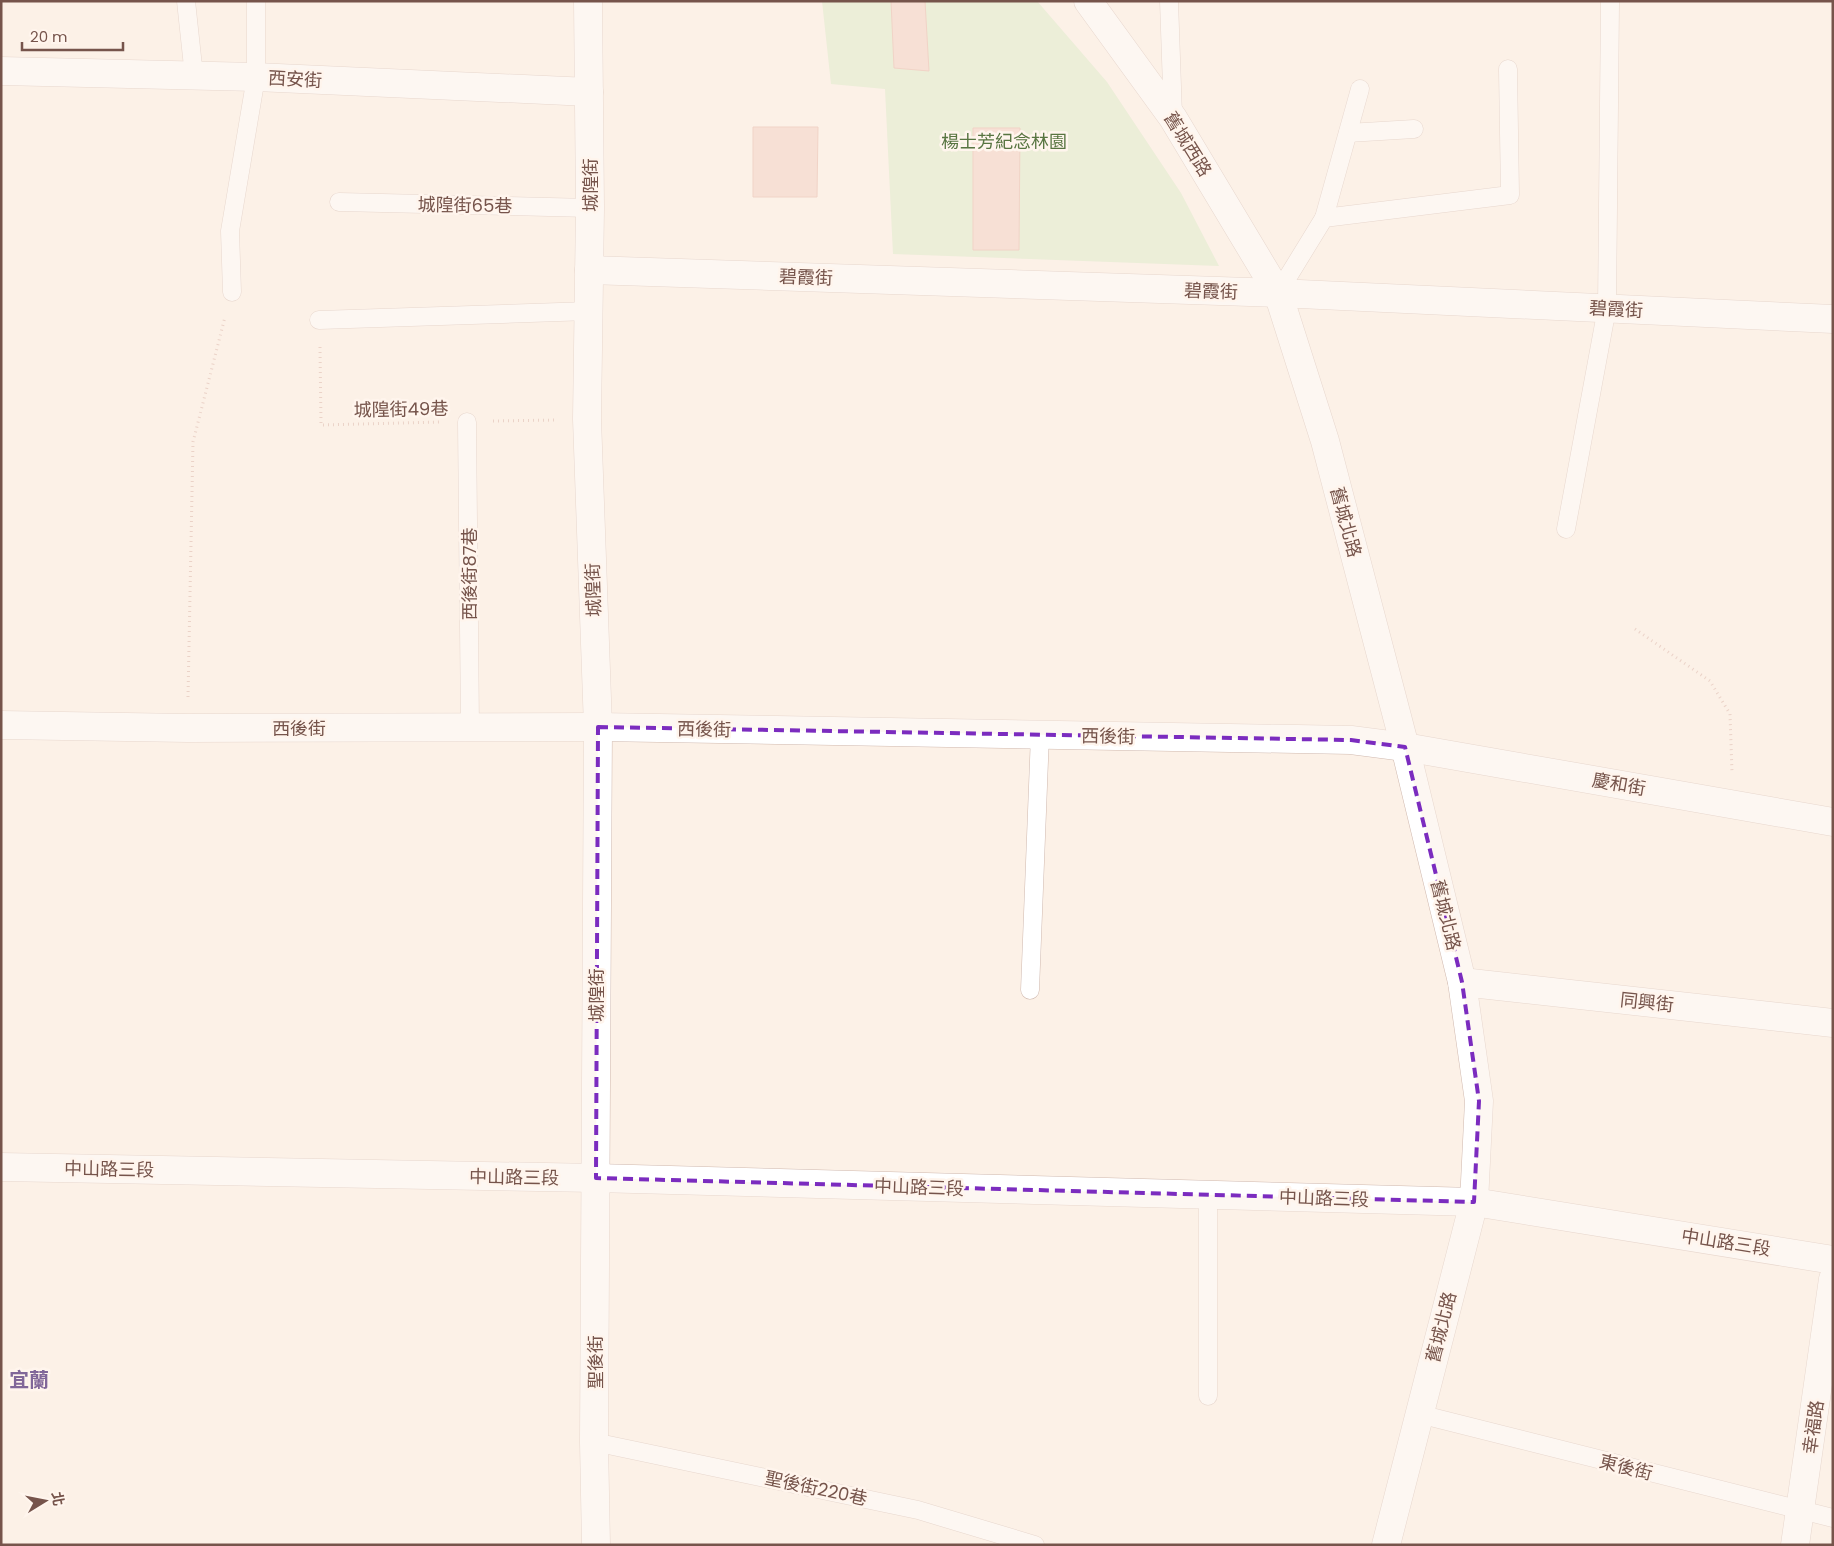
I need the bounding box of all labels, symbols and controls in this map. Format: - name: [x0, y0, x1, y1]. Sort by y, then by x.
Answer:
- scale bar: [22, 20, 124, 52]
- text: 20 m: [30, 26, 68, 47]
- street label: 西安街: [267, 65, 323, 93]
- street label: 舊城西路: [1158, 107, 1218, 181]
- park label: 楊士芳紀念林園: [941, 129, 1067, 154]
- street label: 城隍街: [578, 158, 603, 212]
- street label: 城隍街65巷: [417, 192, 513, 218]
- street label: 碧霞街: [779, 264, 833, 290]
- street label: 碧霞街: [1184, 278, 1238, 304]
- street label: 碧霞街: [1588, 295, 1644, 323]
- street label: 城隍街49巷: [353, 396, 449, 422]
- street label: 舊城北路: [1325, 484, 1367, 560]
- street label: 西後街87巷: [457, 527, 482, 621]
- street label: 城隍街: [580, 563, 606, 617]
- street label: 西後街: [272, 716, 326, 741]
- street label: 西後街: [677, 716, 731, 742]
- street label: 西後街: [1081, 723, 1135, 749]
- street label: 慶和街: [1590, 767, 1648, 801]
- street label: 舊城北路: [1425, 877, 1467, 953]
- street label: 城隍街: [584, 968, 609, 1022]
- street label: 同興街: [1619, 987, 1675, 1017]
- street label: 中山路三段: [64, 1156, 154, 1182]
- street label: 中山路三段: [469, 1164, 559, 1190]
- street label: 中山路三段: [874, 1173, 964, 1201]
- street label: 中山路三段: [1279, 1184, 1369, 1212]
- street label: 中山路三段: [1680, 1223, 1772, 1261]
- street label: 舊城北路: [1420, 1289, 1462, 1365]
- street label: 聖後街: [583, 1335, 608, 1389]
- district label: 宜蘭: [9, 1366, 49, 1394]
- street label: 幸福路: [1797, 1399, 1829, 1455]
- street label: 東後街: [1597, 1448, 1655, 1486]
- street label: 聖後街220巷: [763, 1465, 869, 1511]
- north arrow: [20, 1476, 70, 1526]
- text: 北: [47, 1490, 69, 1507]

